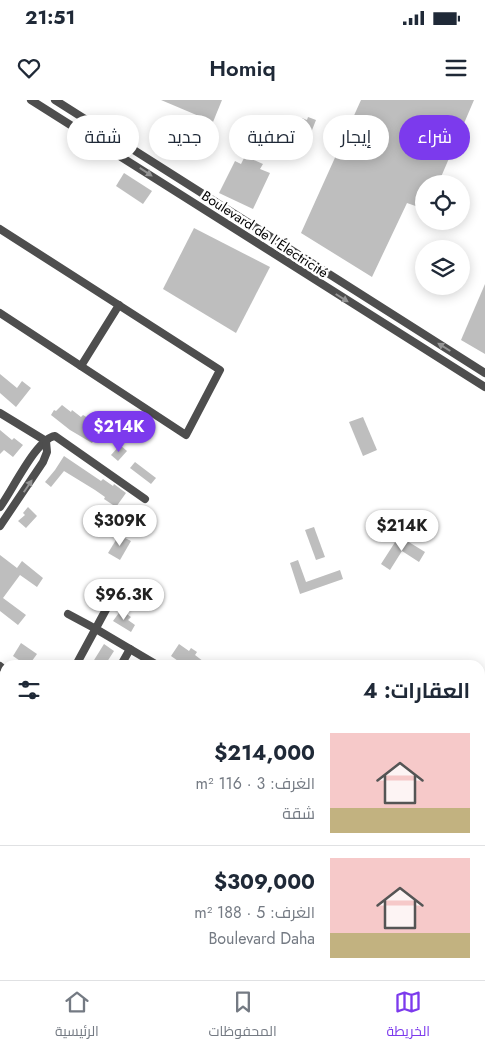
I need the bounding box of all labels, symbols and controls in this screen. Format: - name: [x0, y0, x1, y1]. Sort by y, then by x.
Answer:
- text: 21:51: [25, 4, 75, 31]
- text: Homiq: [209, 52, 276, 84]
- icon: heart: [15, 54, 43, 82]
- icon: menu: [442, 54, 470, 82]
- chip: شقة: [67, 115, 139, 160]
- chip: جديد: [149, 115, 219, 160]
- chip: تصفية: [229, 115, 313, 160]
- chip: إيجار: [323, 115, 389, 160]
- chip: شراء: [399, 115, 470, 160]
- one-way arrow: [140, 168, 153, 177]
- map controls: [415, 175, 470, 295]
- button: locate: [415, 175, 470, 230]
- street label: Boulevard de l'Électricité: [198, 186, 332, 282]
- button: layers: [415, 240, 470, 295]
- one-way arrow: [336, 293, 349, 303]
- one-way arrow: [437, 342, 450, 352]
- pin: $214K: [84, 410, 154, 453]
- text: $214K: [94, 415, 144, 438]
- one-way arrow: [23, 480, 33, 493]
- pin: $309K: [85, 504, 155, 547]
- text: $309K: [94, 509, 146, 532]
- pin: $214K: [367, 510, 437, 552]
- text: $214K: [377, 514, 427, 537]
- pin: $96.3K: [83, 578, 165, 621]
- text: $96.3K: [95, 583, 153, 606]
- icon: filters: [15, 676, 43, 704]
- text: العقارات: 4: [363, 676, 470, 706]
- text: $214,000: [214, 738, 315, 768]
- icon: home: [370, 753, 430, 813]
- text: الغرف: 3 · 116 m²: [196, 772, 315, 795]
- text: شقة: [282, 802, 315, 825]
- text: $309,000: [214, 867, 315, 897]
- icon: home: [370, 878, 430, 938]
- text: الغرف: 5 · 188 m²: [194, 901, 315, 924]
- text: Boulevard Daha: [208, 927, 315, 950]
- tab: الرئيسية: [55, 988, 99, 1044]
- tab: المحفوظات: [209, 988, 277, 1044]
- tab: الخريطة: [386, 988, 430, 1044]

